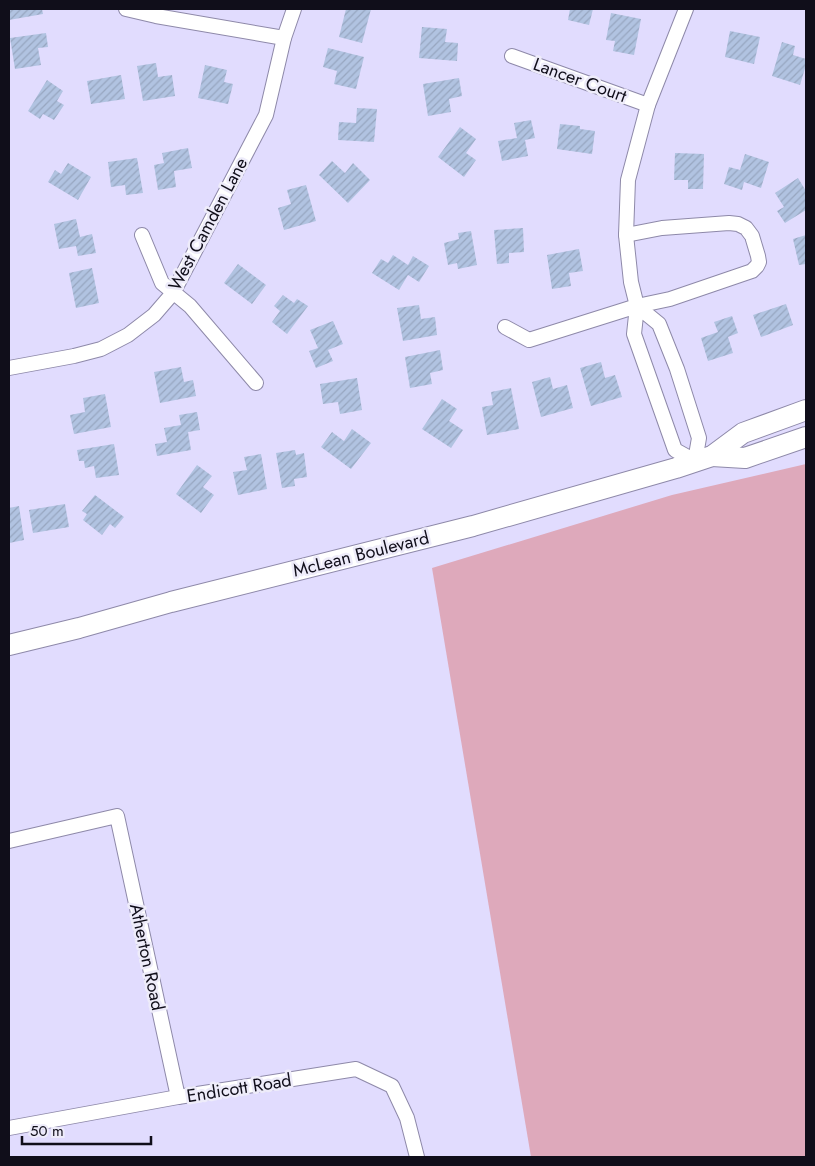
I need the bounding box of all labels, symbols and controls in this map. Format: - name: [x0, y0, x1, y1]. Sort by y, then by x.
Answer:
- street label: Lancer Court: [530, 51, 631, 109]
- street label: West Camden Lane: [162, 153, 254, 295]
- street label: McLean Boulevard: [290, 525, 432, 583]
- street label: Atherton Road: [123, 901, 171, 1013]
- street label: Endicott Road: [185, 1067, 293, 1109]
- scale bar: [22, 1114, 151, 1146]
- text: 50 m: [30, 1120, 64, 1142]

